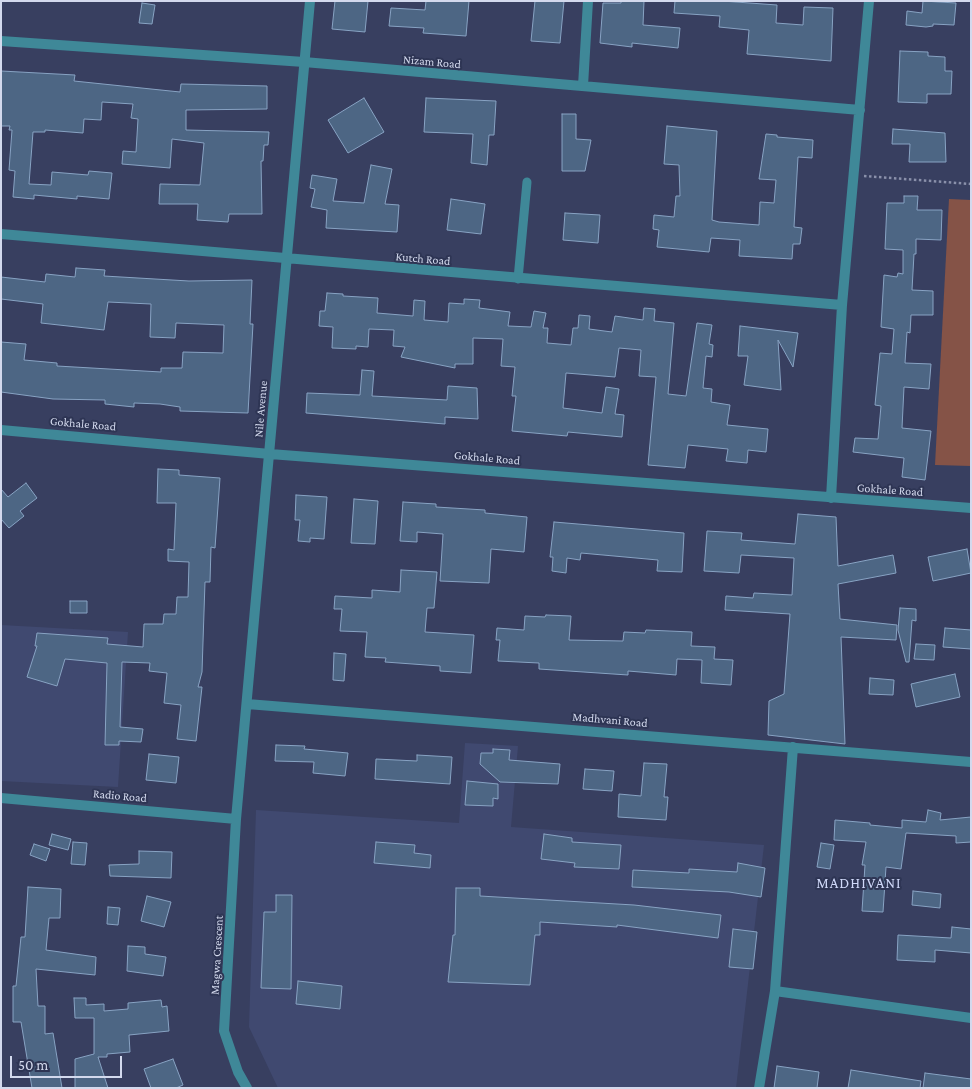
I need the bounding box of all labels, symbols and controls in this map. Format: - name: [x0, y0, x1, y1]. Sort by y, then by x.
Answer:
- street label: Nizam Road: [403, 52, 461, 72]
- street label: Kutch Road: [395, 249, 451, 269]
- street label: Nile Avenue: [251, 380, 271, 438]
- street label: Gokhale Road: [49, 414, 117, 434]
- street label: Gokhale Road: [453, 448, 521, 468]
- street label: Gokhale Road: [856, 481, 924, 499]
- street label: Madhvani Road: [572, 710, 648, 730]
- street label: Radio Road: [92, 786, 148, 806]
- district label: MADHIVANI: [815, 874, 903, 892]
- street label: Magwa Crescent: [208, 915, 226, 995]
- scale bar: [12, 1046, 125, 1078]
- text: 50 m: [18, 1057, 48, 1073]

